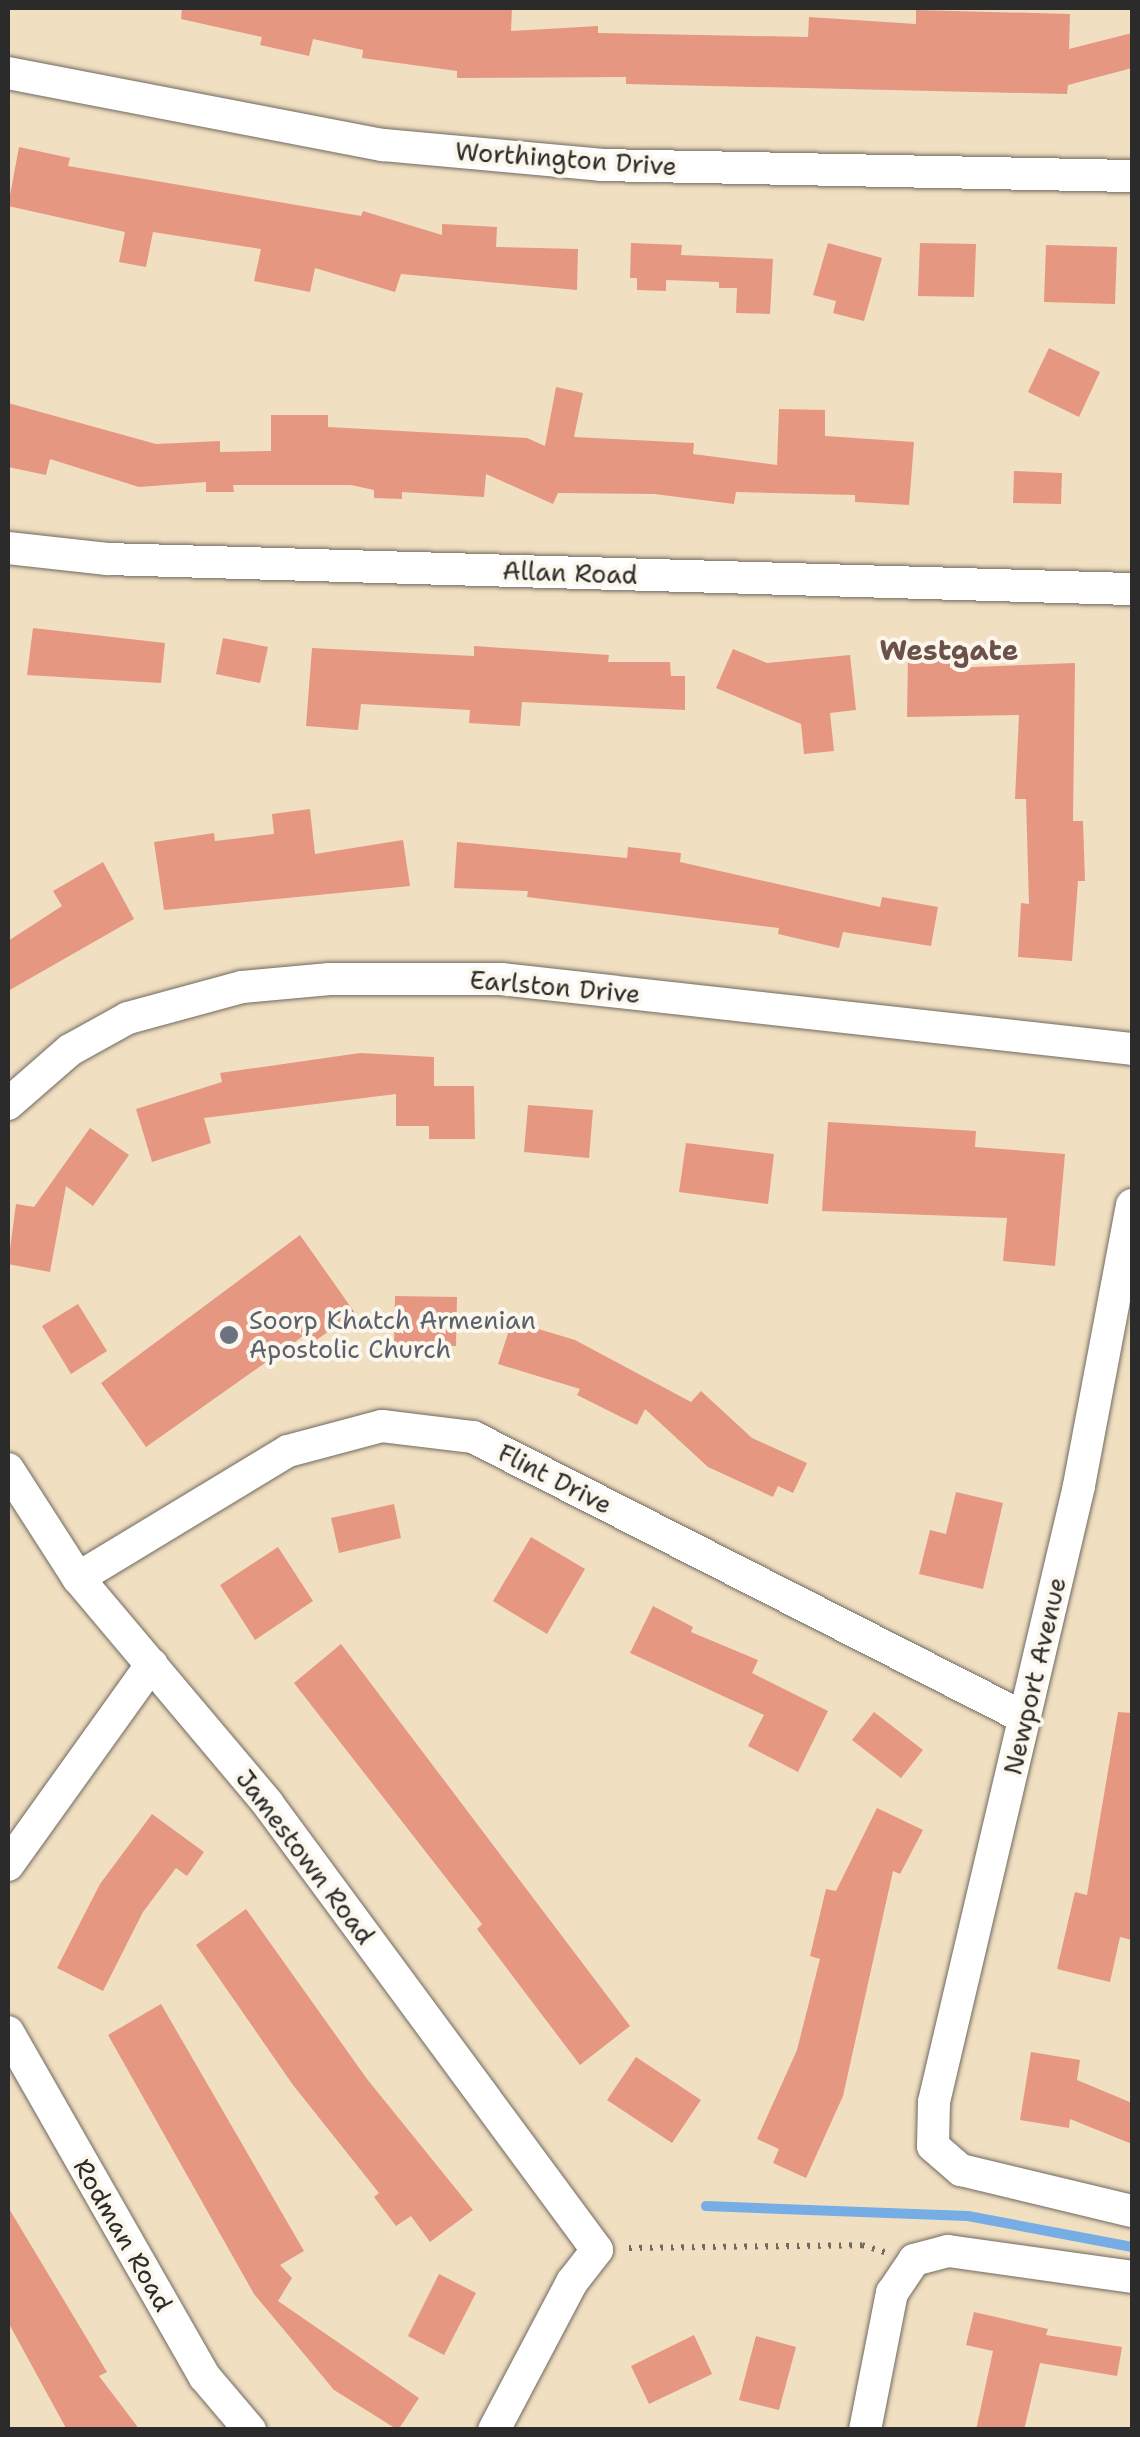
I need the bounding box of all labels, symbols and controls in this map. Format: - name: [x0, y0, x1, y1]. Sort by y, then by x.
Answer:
- street label: Worthington Drive: [454, 136, 678, 182]
- street label: Allan Road: [502, 556, 638, 590]
- district label: Westgate: [879, 633, 1019, 667]
- street label: Earlston Drive: [468, 965, 642, 1009]
- place label: Soorp Khatch Armenian Apostolic Church: [249, 1306, 536, 1365]
- marker: Soorp Khatch Armenian Apostolic Church: [218, 1324, 240, 1346]
- street label: Flint Drive: [493, 1438, 617, 1520]
- street label: Newport Avenue: [998, 1574, 1072, 1778]
- street label: Jamestown Road: [230, 1764, 380, 1950]
- street label: Rodman Road: [67, 2153, 179, 2317]

